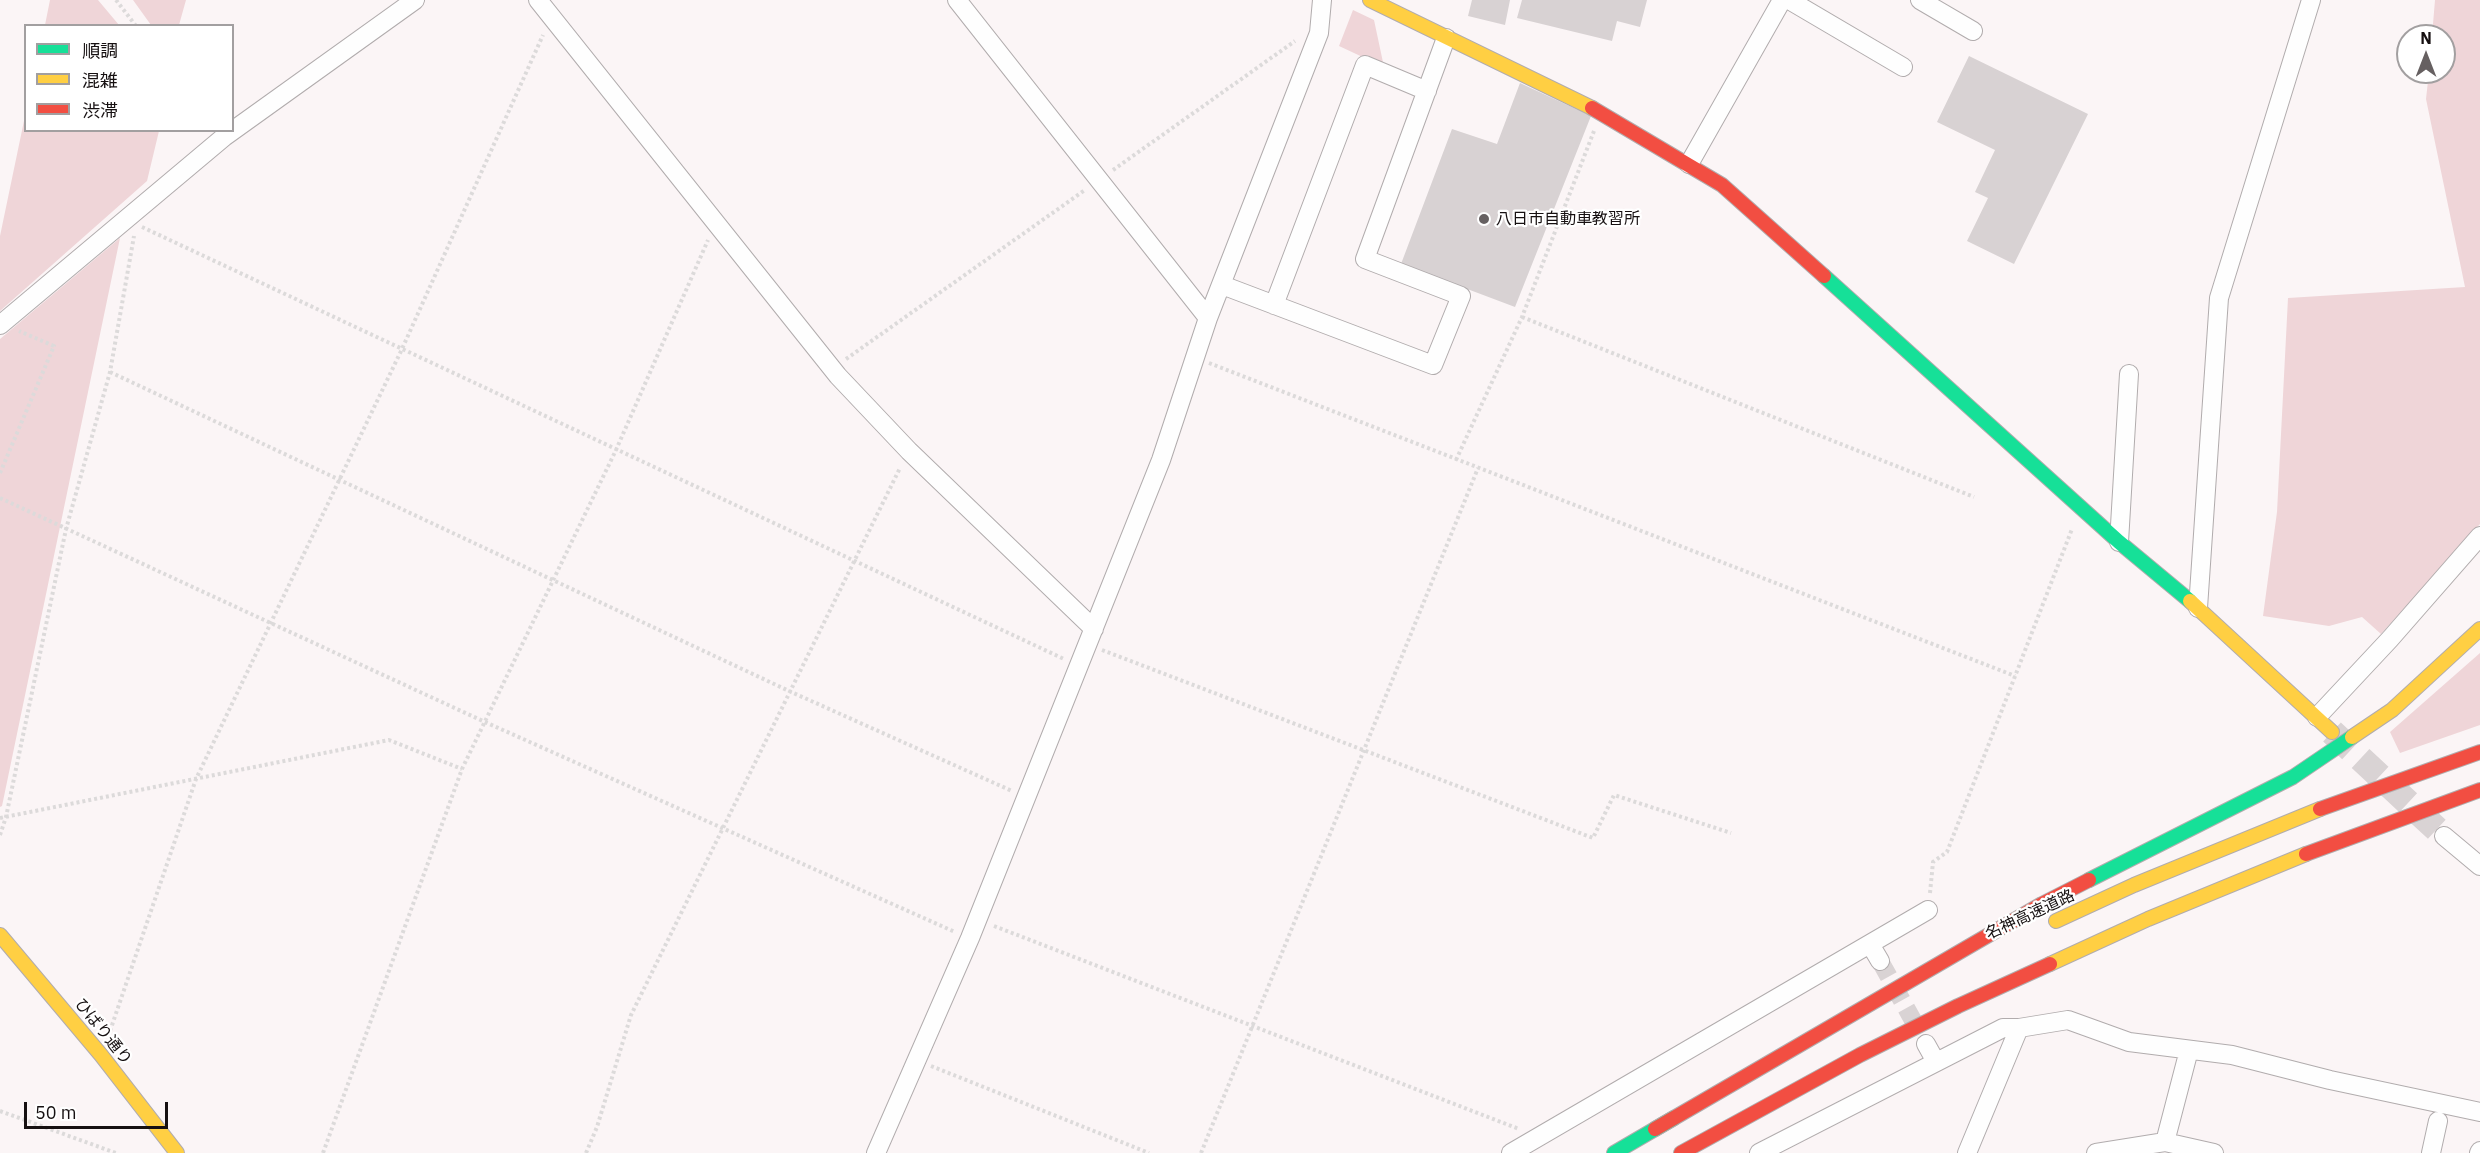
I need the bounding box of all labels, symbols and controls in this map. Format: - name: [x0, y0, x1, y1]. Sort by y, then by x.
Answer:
- legend: [24, 24, 234, 132]
- north arrow: [2396, 24, 2456, 84]
- text: N: [2420, 28, 2432, 48]
- text: 順調: [82, 39, 118, 62]
- text: 混雑: [82, 69, 118, 92]
- text: 渋滞: [82, 99, 118, 122]
- place label: 八日市自動車教習所: [1496, 209, 1640, 229]
- marker: 八日市自動車教習所: [1477, 212, 1491, 226]
- street label: 名神高速道路: [1982, 886, 2078, 944]
- street label: ひばり通り: [70, 995, 136, 1069]
- scale bar: [27, 1090, 171, 1128]
- text: 50 m: [35, 1101, 77, 1124]

